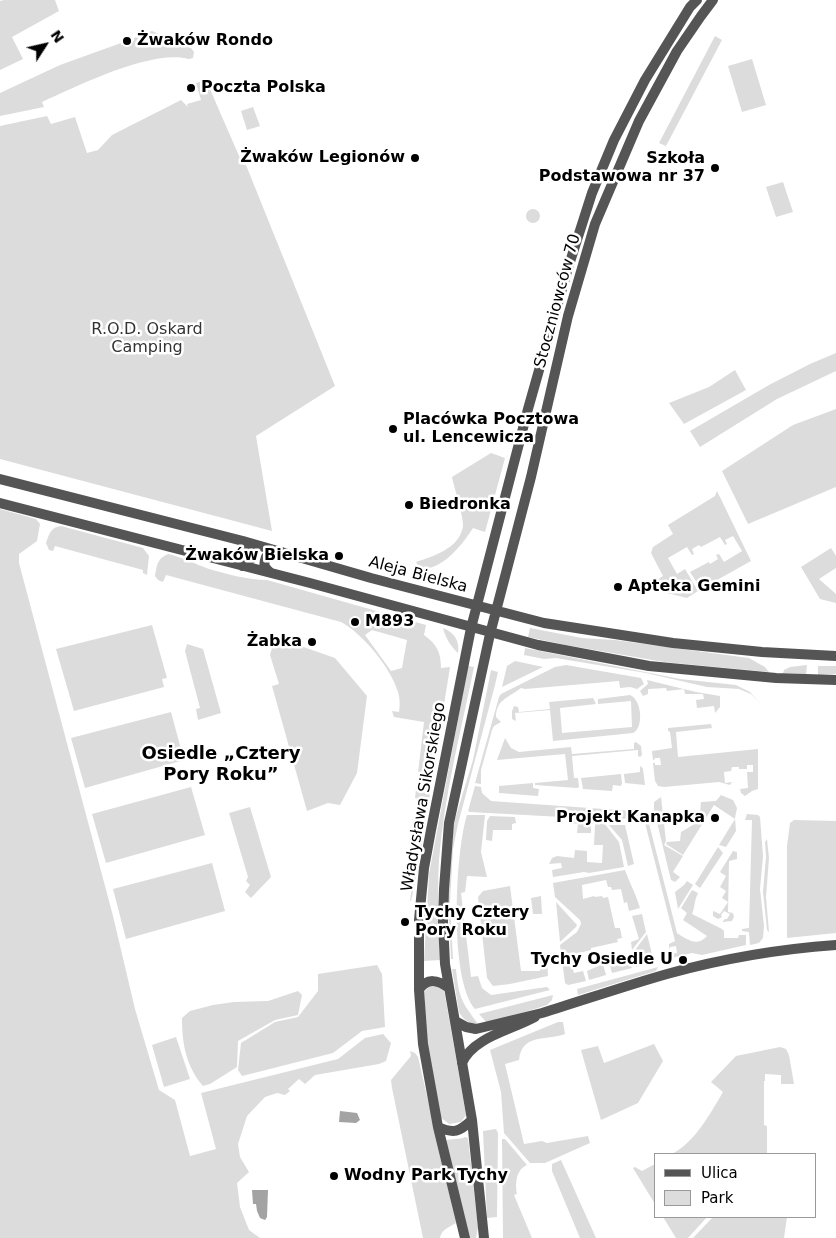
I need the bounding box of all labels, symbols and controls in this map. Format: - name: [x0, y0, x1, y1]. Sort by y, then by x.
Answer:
- north arrow: [20, 20, 70, 70]
- text: N: [47, 27, 67, 46]
- place label: Żwaków Rondo: [137, 31, 273, 51]
- marker: Żwaków Rondo: [121, 35, 133, 47]
- place label: Poczta Polska: [201, 78, 326, 98]
- marker: Poczta Polska: [185, 82, 197, 94]
- place label: Żwaków Legionów: [240, 148, 405, 168]
- place label: Szkoła Podstawowa nr 37: [539, 149, 705, 187]
- marker: Żwaków Legionów: [409, 152, 421, 164]
- marker: Szkoła Podstawowa nr 37: [709, 162, 721, 174]
- street label: Stoczniowców 70: [531, 232, 585, 370]
- park label: R.O.D. Oskard Camping: [91, 320, 203, 358]
- place label: Placówka Pocztowa ul. Lencewicza: [403, 410, 579, 448]
- marker: Placówka Pocztowa ul. Lencewicza: [387, 423, 399, 435]
- place label: Biedronka: [419, 495, 511, 515]
- marker: Biedronka: [403, 499, 415, 511]
- place label: Żwaków Bielska: [185, 546, 329, 566]
- marker: Żwaków Bielska: [333, 550, 345, 562]
- street label: Aleja Bielska: [367, 553, 469, 597]
- place label: Apteka Gemini: [628, 577, 760, 597]
- marker: Apteka Gemini: [612, 581, 624, 593]
- place label: M893: [365, 612, 414, 632]
- marker: M893: [349, 616, 361, 628]
- place label: Żabka: [247, 632, 302, 652]
- marker: Żabka: [306, 636, 318, 648]
- street label: Władysława Sikorskiego: [398, 701, 450, 893]
- district label: Osiedle „Cztery Pory Roku”: [142, 743, 300, 786]
- place label: Projekt Kanapka: [556, 808, 705, 828]
- marker: Projekt Kanapka: [709, 812, 721, 824]
- place label: Tychy Cztery Pory Roku: [415, 903, 529, 941]
- marker: Tychy Cztery Pory Roku: [399, 916, 411, 928]
- place label: Tychy Osiedle U: [531, 950, 673, 970]
- marker: Tychy Osiedle U: [677, 954, 689, 966]
- legend: [654, 1153, 816, 1218]
- text: Ulica: [701, 1164, 738, 1182]
- place label: Wodny Park Tychy: [344, 1166, 508, 1186]
- marker: Wodny Park Tychy: [328, 1170, 340, 1182]
- text: Park: [701, 1189, 733, 1207]

